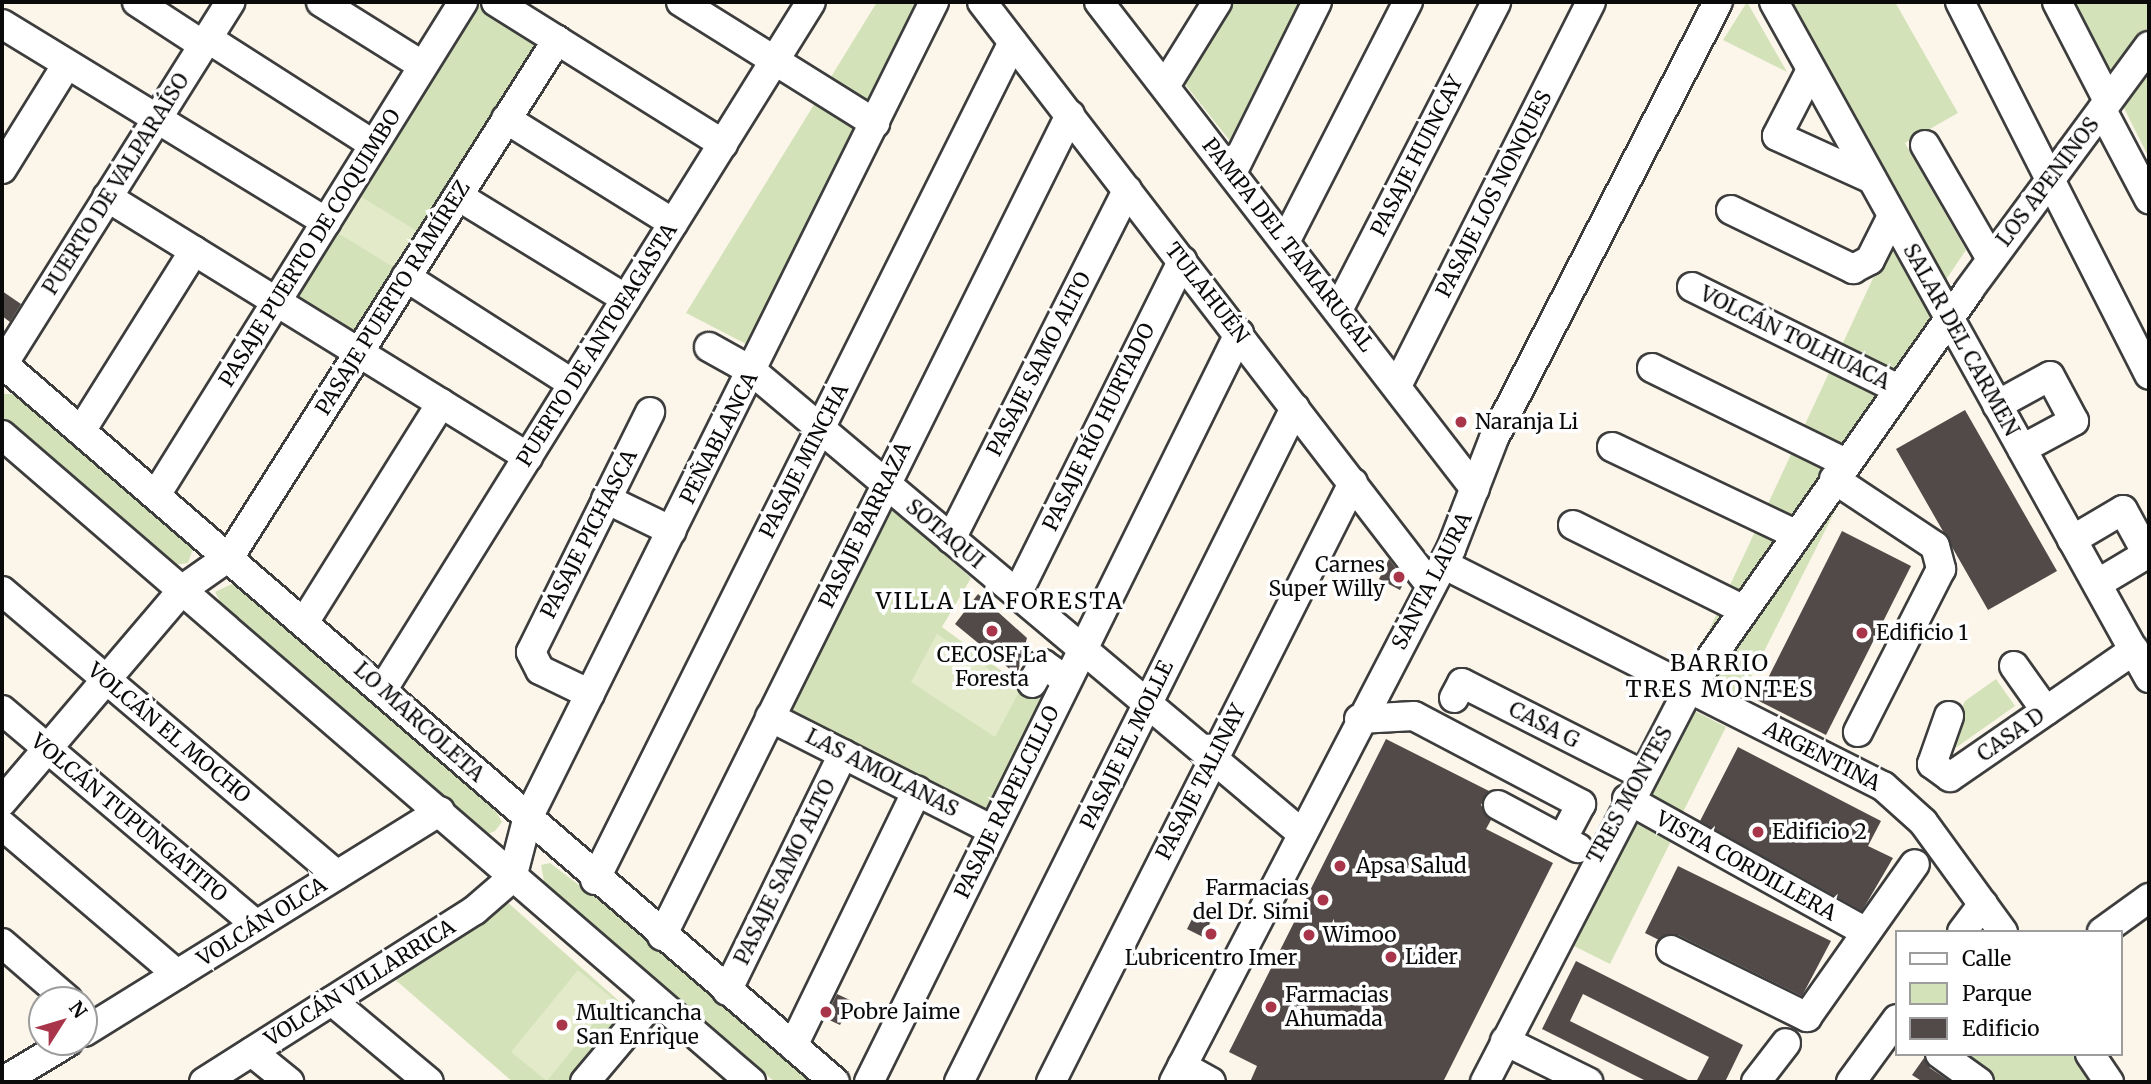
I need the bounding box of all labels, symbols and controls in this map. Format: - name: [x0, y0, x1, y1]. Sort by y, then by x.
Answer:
- street label: PUERTO DE VALPARAÍSO: [37, 69, 195, 299]
- street label: PASAJE HUINCAY: [1366, 72, 1468, 240]
- street label: PASAJE LOS NONQUES: [1431, 86, 1557, 302]
- street label: PASAJE PUERTO DE COQUIMBO: [214, 105, 406, 391]
- street label: LOS APENINOS: [1991, 113, 2105, 251]
- street label: PAMPA DEL TAMARUGAL: [1197, 133, 1379, 357]
- street label: PASAJE PUERTO RAMÍREZ: [310, 176, 476, 420]
- street label: PUERTO DE ANTOFAGASTA: [512, 219, 682, 471]
- street label: TULAHUÉN: [1160, 238, 1254, 348]
- street label: SALAR DEL CARMEN: [1898, 239, 2024, 441]
- street label: PASAJE SAMO ALTO: [982, 268, 1096, 460]
- street label: VOLCÁN TOLHUACA: [1696, 281, 1894, 395]
- street label: PASAJE RÍO HURTADO: [1038, 319, 1160, 535]
- street label: PEÑABLANCA: [675, 368, 763, 508]
- street label: PASAJE MINCHA: [754, 380, 854, 542]
- place label: Naranja Li: [1475, 409, 1578, 435]
- marker: Naranja Li: [1453, 414, 1469, 430]
- street label: PASAJE BARRAZA: [814, 438, 916, 612]
- street label: PASAJE PICHASCA: [536, 445, 642, 623]
- street label: SOTAQUI: [901, 494, 989, 574]
- street label: SANTA LAURA: [1387, 508, 1477, 654]
- place label: Carnes Super Willy: [1269, 552, 1385, 602]
- marker: Carnes Super Willy: [1391, 569, 1407, 585]
- district label: VILLA LA FORESTA: [878, 587, 1122, 615]
- place label: Edificio 1: [1876, 620, 1968, 646]
- marker: CECOSF La Foresta: [984, 623, 1000, 639]
- marker: Edificio 1: [1854, 625, 1870, 641]
- place label: CECOSF La Foresta: [937, 642, 1047, 692]
- district label: BARRIO TRES MONTES: [1627, 649, 1813, 703]
- street label: LO MARCOLETA: [349, 657, 489, 787]
- street label: PASAJE EL MOLLE: [1075, 657, 1179, 833]
- street label: VOLCÁN EL MOCHO: [83, 658, 255, 808]
- street label: CASA G: [1505, 697, 1583, 753]
- street label: PASAJE TALINAY: [1151, 700, 1251, 864]
- street label: PASAJE RAPELCILLO: [949, 701, 1065, 903]
- street label: CASA D: [1972, 703, 2050, 767]
- street label: ARGENTINA: [1759, 716, 1885, 796]
- street label: TRES MONTES: [1582, 722, 1678, 868]
- street label: LAS AMOLANAS: [801, 724, 963, 822]
- street label: VOLCÁN TUPUNGATITO: [26, 729, 232, 907]
- street label: PASAJE SAMO ALTO: [729, 775, 841, 969]
- street label: VISTA CORDILLERA: [1651, 806, 1841, 926]
- place label: Edificio 2: [1772, 819, 1867, 845]
- marker: Edificio 2: [1750, 824, 1766, 840]
- place label: Apsa Salud: [1356, 853, 1467, 879]
- marker: Apsa Salud: [1330, 856, 1350, 876]
- street label: VOLCÁN OLCA: [193, 872, 331, 972]
- place label: Farmacias del Dr. Simi: [1193, 875, 1309, 925]
- marker: Farmacias del Dr. Simi: [1315, 892, 1331, 908]
- street label: VOLCÁN VILLARRICA: [260, 914, 460, 1052]
- place label: Wimoo: [1323, 922, 1396, 948]
- marker: Lubricentro Imer: [1203, 926, 1219, 942]
- marker: Wimoo: [1301, 927, 1317, 943]
- legend: [1896, 930, 2123, 1056]
- place label: Lider: [1405, 944, 1458, 970]
- place label: Lubricentro Imer: [1125, 945, 1297, 971]
- text: Calle: [1962, 945, 2011, 972]
- marker: Lider: [1383, 949, 1399, 965]
- text: Parque: [1962, 980, 2032, 1007]
- place label: Farmacias Ahumada: [1285, 982, 1389, 1032]
- north arrow: [28, 986, 98, 1056]
- text: N: [64, 996, 92, 1023]
- place label: Pobre Jaime: [840, 999, 960, 1025]
- marker: Farmacias Ahumada: [1263, 999, 1279, 1015]
- place label: Multicancha San Enrique: [576, 1000, 702, 1050]
- marker: Pobre Jaime: [818, 1004, 834, 1020]
- text: Edificio: [1962, 1015, 2039, 1042]
- marker: Multicancha San Enrique: [554, 1017, 570, 1033]

